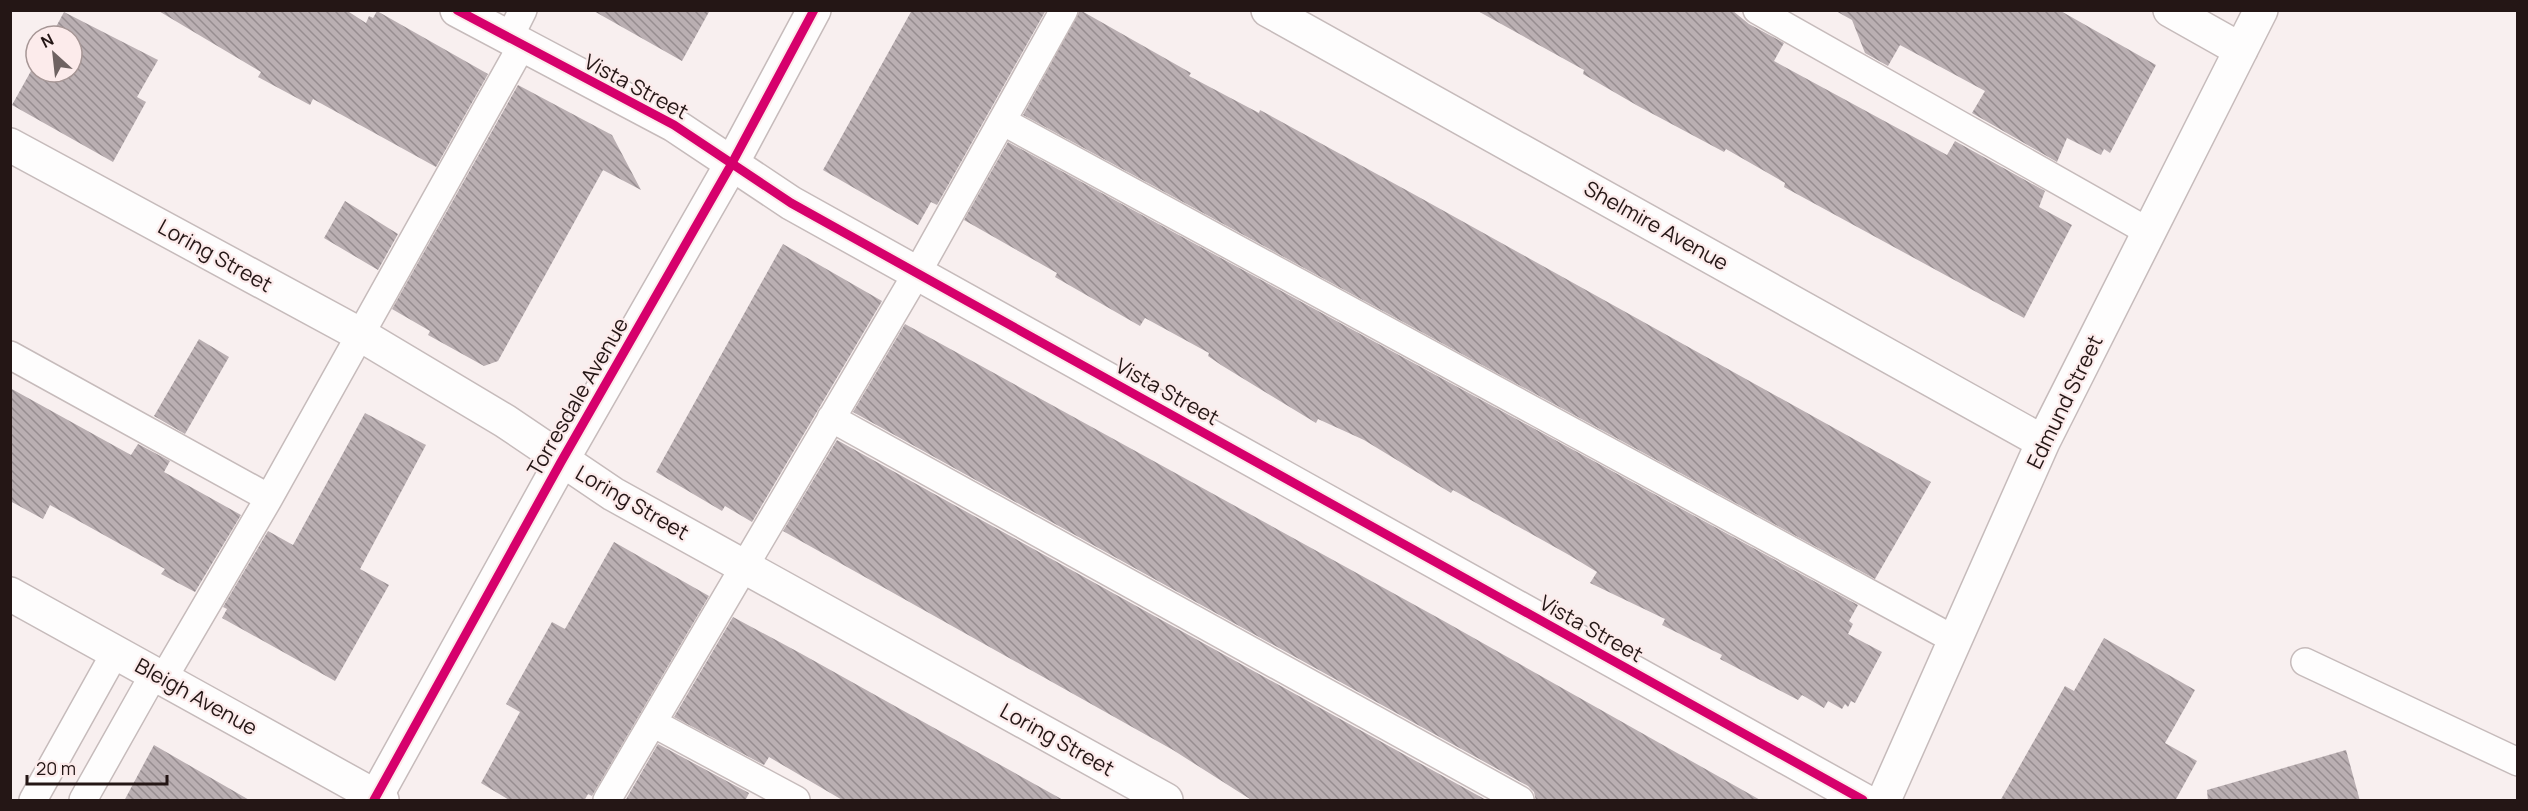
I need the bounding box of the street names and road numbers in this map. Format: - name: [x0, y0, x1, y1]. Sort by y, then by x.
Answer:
- street label: Vista Street: [580, 47, 693, 125]
- street label: Shelmire Avenue: [1579, 174, 1734, 276]
- street label: Loring Street: [153, 212, 278, 298]
- street label: Torresdale Avenue: [520, 312, 634, 481]
- street label: Edmund Street: [2020, 330, 2109, 473]
- street label: Vista Street: [1111, 351, 1224, 431]
- street label: Loring Street: [571, 458, 694, 546]
- street label: Vista Street: [1535, 588, 1648, 668]
- street label: Bleigh Avenue: [130, 651, 263, 741]
- street label: Loring Street: [995, 696, 1120, 782]

